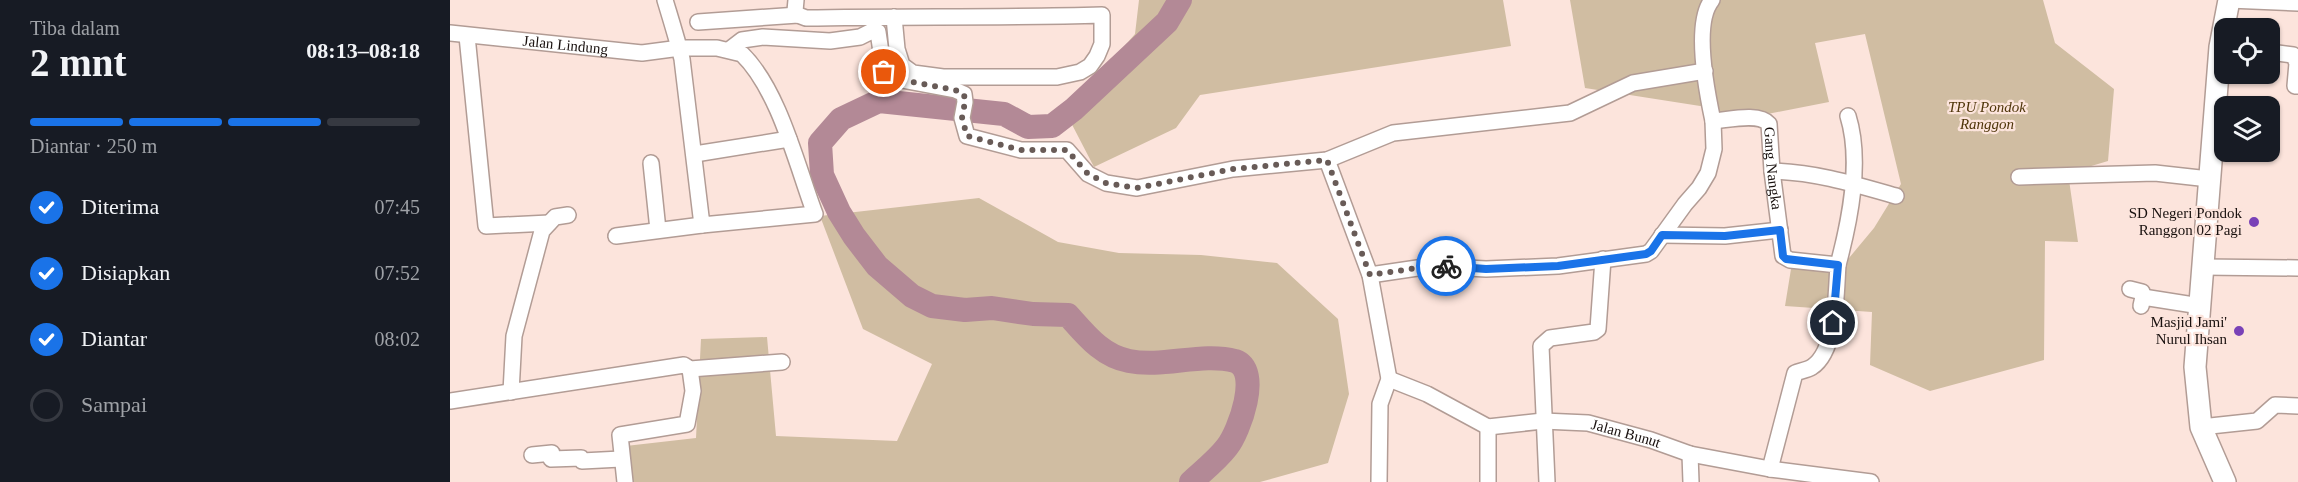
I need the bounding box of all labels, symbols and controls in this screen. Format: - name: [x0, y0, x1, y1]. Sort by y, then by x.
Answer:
- text: Tiba dalam: [30, 17, 120, 39]
- map controls: [2214, 18, 2280, 162]
- button: locate: [2214, 18, 2280, 84]
- street label: Jalan Lindung: [522, 33, 609, 57]
- text: 08:13–08:18: [306, 38, 420, 63]
- text: 2 mnt: [30, 41, 126, 84]
- pin: [858, 46, 909, 97]
- icon: bag: [867, 55, 900, 88]
- button: layers: [2214, 96, 2280, 162]
- park label: TPU Pondok Ranggon: [1948, 99, 2026, 132]
- street label: Gang Nangka: [1761, 127, 1785, 211]
- text: Diantar · 250 m: [30, 135, 157, 157]
- icon: check: [30, 191, 63, 224]
- text: Diterima: [81, 194, 159, 219]
- text: 07:45: [374, 196, 420, 218]
- place label: SD Negeri Pondok Ranggon 02 Pagi: [2129, 205, 2242, 238]
- marker: SD Negeri Pondok Ranggon 02 Pagi: [2247, 215, 2261, 229]
- courier: [1416, 236, 1476, 296]
- icon: bike: [1430, 250, 1463, 283]
- icon: check: [30, 257, 63, 290]
- text: Disiapkan: [81, 260, 170, 285]
- text: 07:52: [374, 262, 420, 284]
- pin: [1807, 297, 1858, 348]
- icon: home: [1816, 306, 1849, 339]
- place label: Masjid Jami' Nurul Ihsan: [2151, 314, 2227, 347]
- icon: check: [30, 323, 63, 356]
- marker: Masjid Jami' Nurul Ihsan: [2232, 324, 2246, 338]
- text: Diantar: [81, 326, 147, 351]
- text: 08:02: [374, 328, 420, 350]
- text: Sampai: [81, 392, 147, 417]
- street label: Jalan Bunut: [1590, 416, 1664, 451]

